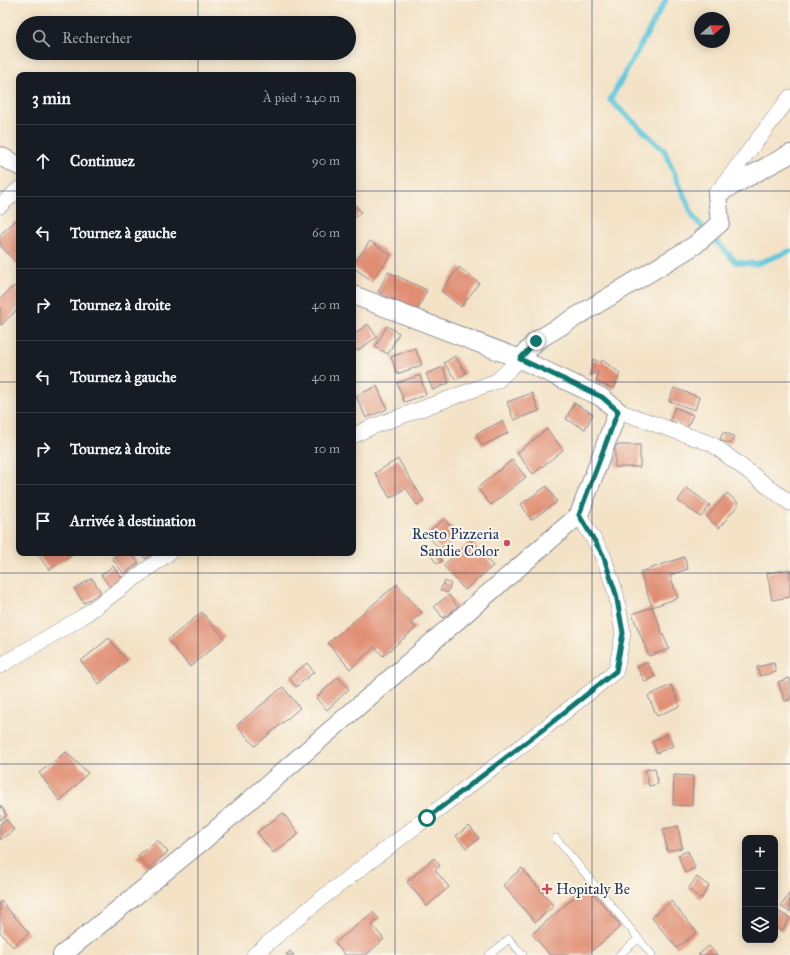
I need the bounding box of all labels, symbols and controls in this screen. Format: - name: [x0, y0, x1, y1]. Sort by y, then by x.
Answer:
- north arrow: [694, 12, 730, 48]
- search box: [16, 16, 356, 60]
- icon: search: [30, 27, 52, 49]
- text: Rechercher: [62, 29, 132, 47]
- text: 3 min: [32, 88, 71, 109]
- text: À pied · 240 m: [263, 90, 340, 106]
- icon: ahead: [32, 150, 54, 172]
- text: Continuez: [70, 152, 135, 170]
- text: 90 m: [312, 153, 340, 169]
- icon: left: [32, 222, 54, 244]
- text: Tournez à gauche: [70, 224, 177, 242]
- text: 60 m: [312, 225, 340, 241]
- icon: right: [32, 294, 54, 316]
- text: Tournez à droite: [70, 296, 171, 314]
- text: 40 m: [311, 297, 340, 313]
- route end: [527, 332, 545, 350]
- icon: left: [32, 366, 54, 388]
- text: Tournez à gauche: [70, 368, 177, 386]
- text: 40 m: [311, 369, 340, 385]
- icon: right: [32, 438, 54, 460]
- text: Tournez à droite: [70, 440, 171, 458]
- text: 10 m: [314, 441, 340, 457]
- icon: arrive: [32, 510, 54, 532]
- text: Arrivée à destination: [70, 512, 196, 530]
- place label: Resto Pizzeria Sandie Color: [412, 525, 500, 560]
- marker: Resto Pizzeria Sandie Color: [502, 538, 512, 548]
- route start: [418, 809, 436, 827]
- map controls: [742, 835, 778, 943]
- button: +: [742, 835, 778, 871]
- button: −: [742, 871, 778, 907]
- place label: Hopitaly Be: [556, 880, 630, 898]
- marker: Hopitaly Be: [541, 883, 553, 895]
- button: layers: [742, 907, 778, 943]

